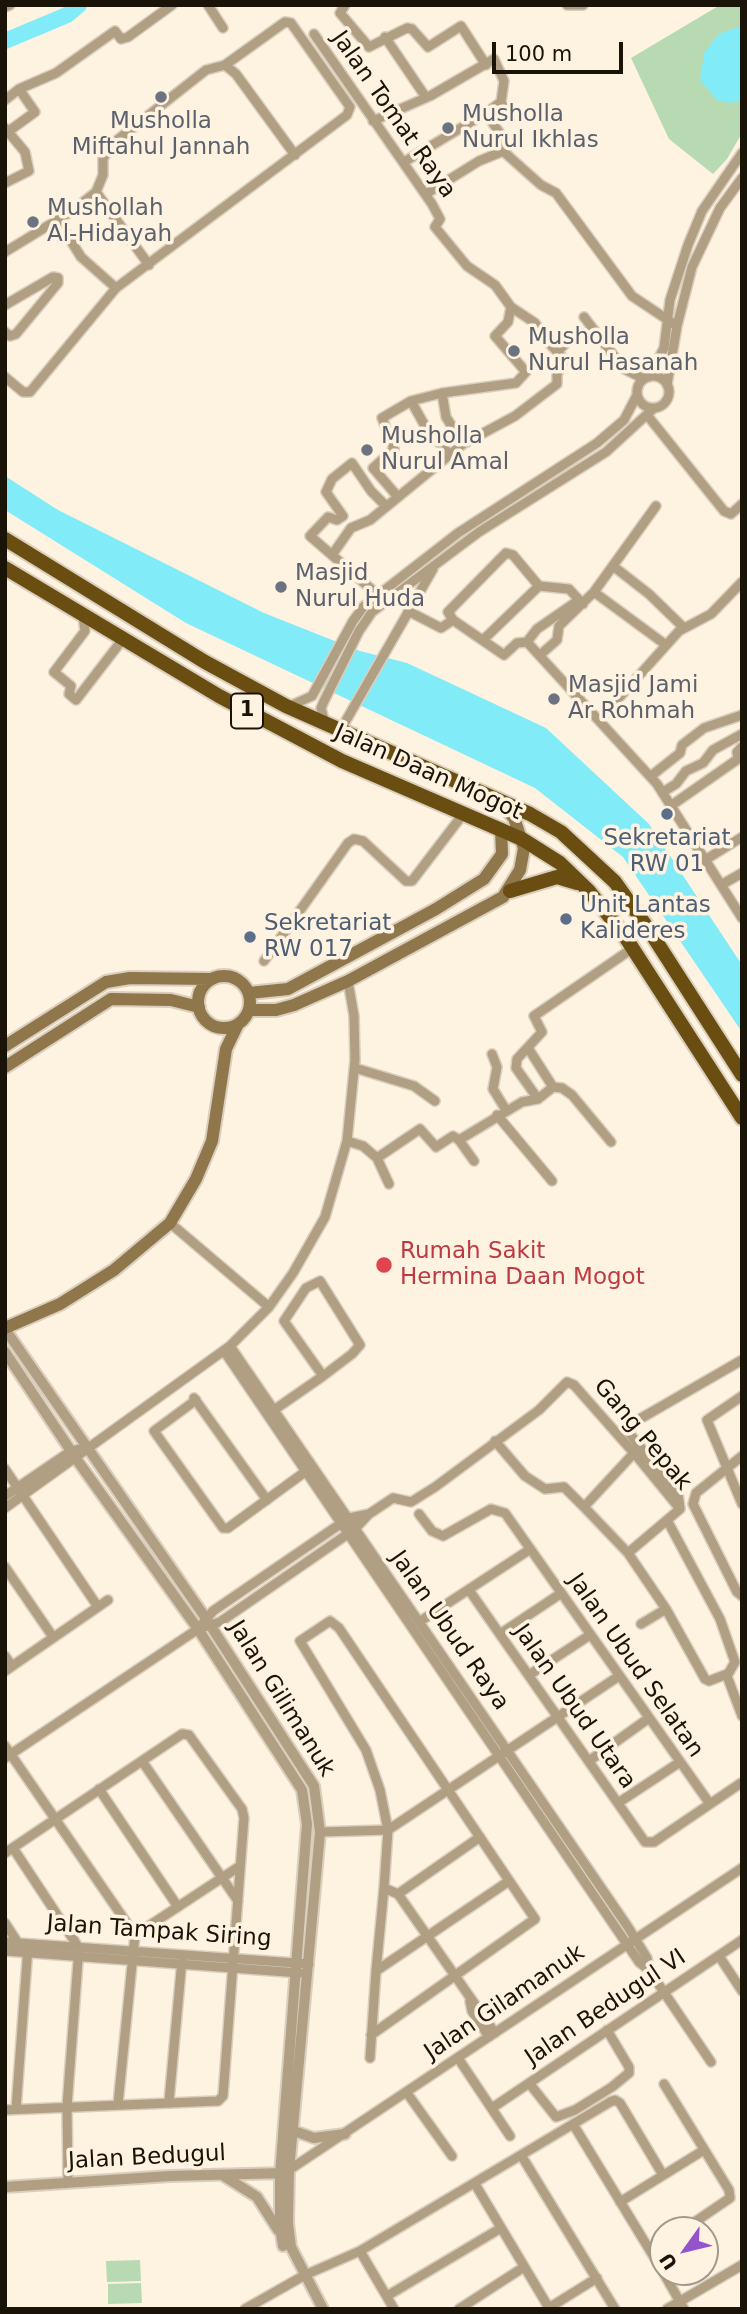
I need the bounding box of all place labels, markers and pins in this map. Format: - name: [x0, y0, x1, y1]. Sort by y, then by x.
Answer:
- marker: Musholla Miftahul Jannah: [153, 89, 169, 105]
- place label: Musholla Nurul Ikhlas: [462, 101, 599, 155]
- place label: Musholla Miftahul Jannah: [72, 108, 250, 162]
- marker: Musholla Nurul Ikhlas: [440, 120, 456, 136]
- place label: Mushollah Al-Hidayah: [47, 195, 172, 249]
- marker: Mushollah Al-Hidayah: [25, 214, 41, 230]
- place label: Musholla Nurul Hasanah: [528, 324, 698, 378]
- marker: Musholla Nurul Hasanah: [506, 343, 522, 359]
- place label: Musholla Nurul Amal: [381, 423, 509, 477]
- marker: Musholla Nurul Amal: [359, 442, 375, 458]
- place label: Masjid Nurul Huda: [295, 560, 425, 614]
- marker: Masjid Nurul Huda: [273, 579, 289, 595]
- place label: Masjid Jami Ar Rohmah: [568, 672, 698, 726]
- marker: Masjid Jami Ar Rohmah: [546, 691, 562, 707]
- marker: Sekretariat RW 01: [659, 806, 675, 822]
- place label: Sekretariat RW 01: [603, 825, 731, 879]
- place label: Unit Lantas Kalideres: [580, 892, 711, 946]
- place label: Sekretariat RW 017: [264, 910, 391, 964]
- marker: Unit Lantas Kalideres: [558, 911, 574, 927]
- marker: Sekretariat RW 017: [242, 929, 258, 945]
- place label: Rumah Sakit Hermina Daan Mogot: [400, 1238, 645, 1292]
- marker: Rumah Sakit Hermina Daan Mogot: [374, 1255, 394, 1275]

